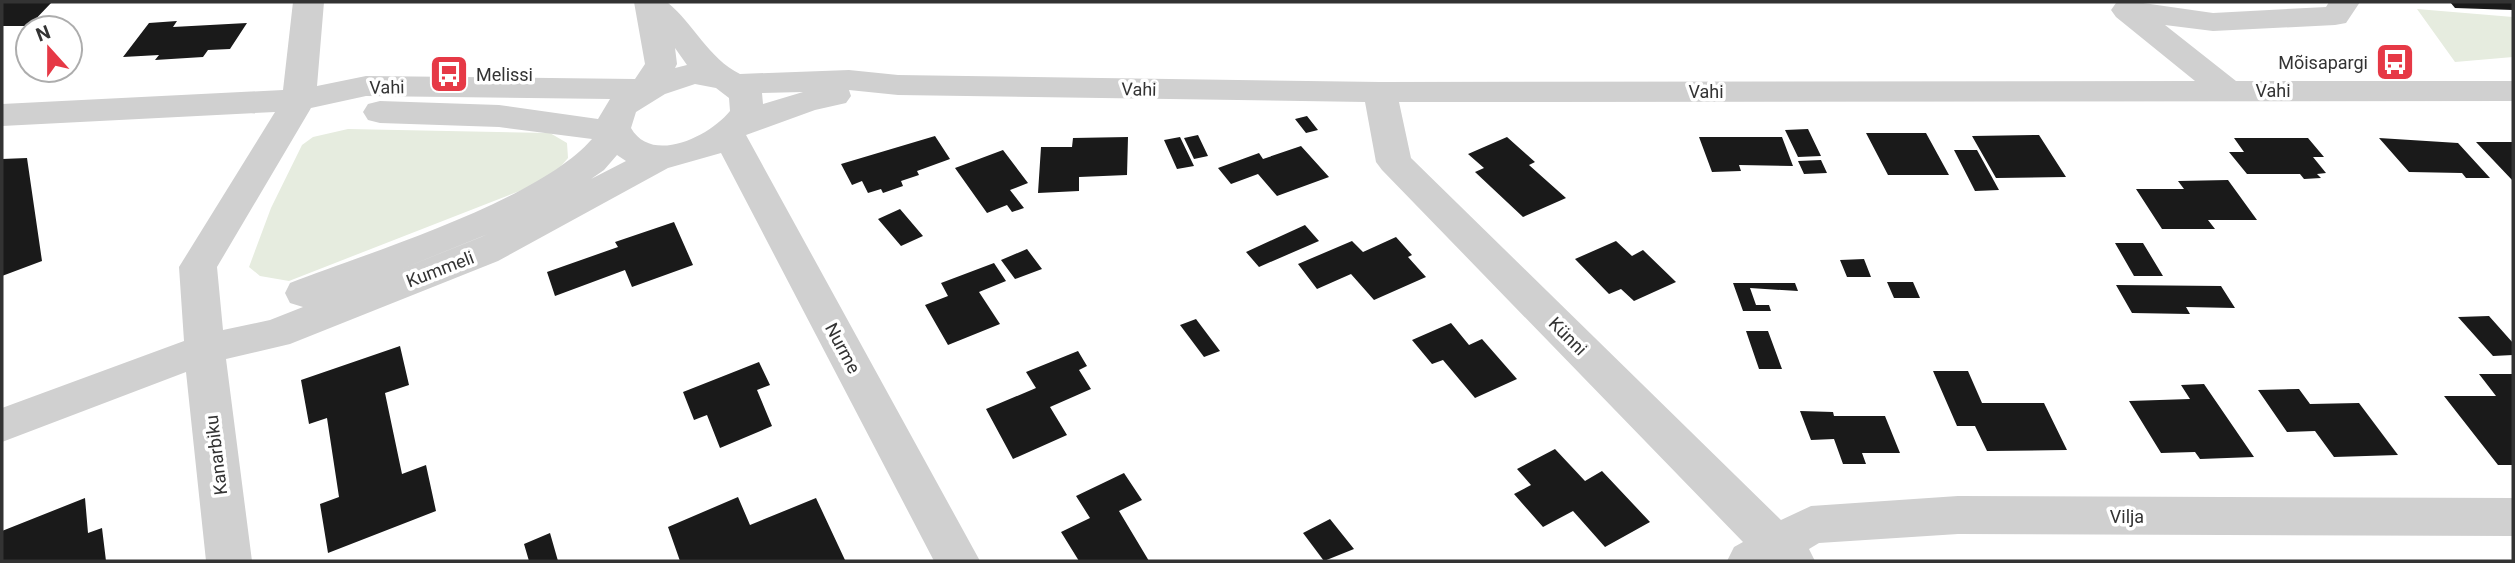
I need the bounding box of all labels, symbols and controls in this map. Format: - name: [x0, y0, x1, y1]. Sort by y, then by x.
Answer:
- north arrow: [14, 14, 84, 84]
- text: N: [33, 20, 53, 47]
- bus stop icon: Mõisapargi: [2374, 41, 2416, 83]
- place label: Mõisapargi: [2278, 52, 2368, 73]
- bus stop icon: Melissi: [428, 53, 470, 95]
- place label: Melissi: [476, 64, 533, 85]
- street label: Vahi: [369, 76, 405, 98]
- street label: Vahi: [1121, 78, 1157, 100]
- street label: Vahi: [2255, 80, 2291, 101]
- street label: Vahi: [1688, 81, 1724, 102]
- street label: Kummeli: [403, 246, 477, 292]
- street label: Künni: [1545, 313, 1591, 359]
- street label: Nurme: [821, 319, 865, 377]
- street label: Kanarbiku: [201, 414, 231, 496]
- street label: Vilja: [2110, 506, 2144, 527]

